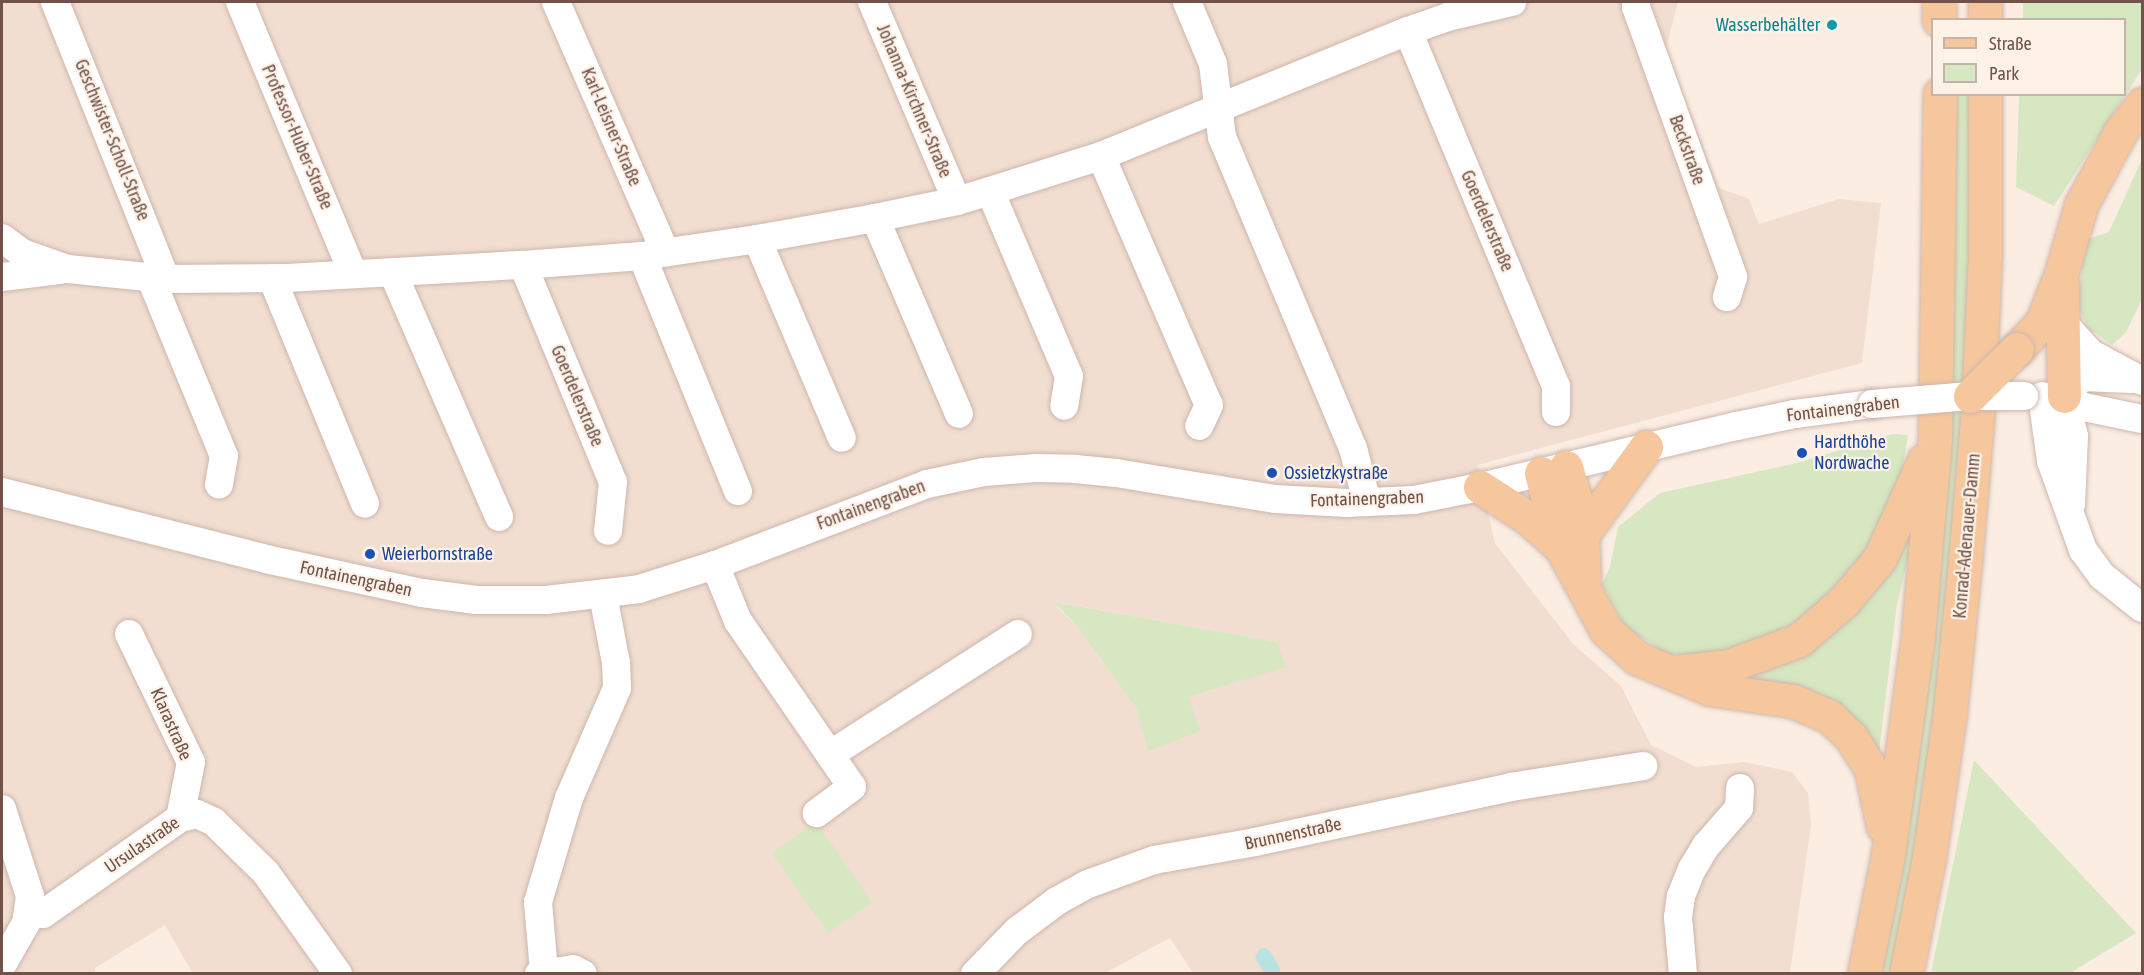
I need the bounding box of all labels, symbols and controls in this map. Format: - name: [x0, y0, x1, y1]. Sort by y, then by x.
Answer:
- place label: Wasserbehälter: [1716, 14, 1820, 36]
- marker: Wasserbehälter: [1825, 18, 1839, 32]
- legend: [1931, 18, 2126, 96]
- street label: Johanna-Kirchner-Straße: [872, 21, 956, 181]
- text: Straße: [1989, 33, 2032, 54]
- street label: Geschwister-Scholl-Straße: [70, 56, 154, 224]
- street label: Professor-Huber-Straße: [257, 61, 337, 213]
- text: Park: [1989, 63, 2019, 84]
- street label: Karl-Leisner-Straße: [576, 65, 646, 189]
- street label: Beckstraße: [1664, 112, 1710, 188]
- street label: Goerdelerstraße: [1456, 167, 1518, 275]
- street label: Goerdelerstraße: [546, 342, 608, 450]
- street label: Fontainengraben: [1785, 391, 1901, 427]
- place label: Hardthöhe Nordwache: [1814, 432, 1889, 474]
- marker: Hardthöhe Nordwache: [1795, 446, 1809, 460]
- street label: Konrad-Adenauer-Damm: [1949, 453, 1985, 619]
- place label: Ossietzkystraße: [1284, 462, 1388, 484]
- marker: Ossietzkystraße: [1265, 466, 1279, 480]
- street label: Fontainengraben: [814, 475, 928, 535]
- street label: Fontainengraben: [1310, 486, 1424, 512]
- place label: Weierbornstraße: [382, 543, 493, 565]
- marker: Weierbornstraße: [363, 547, 377, 561]
- street label: Fontainengraben: [298, 557, 414, 601]
- street label: Klarastraße: [146, 685, 196, 763]
- street label: Ursulastraße: [100, 812, 184, 878]
- street label: Brunnenstraße: [1243, 813, 1343, 855]

